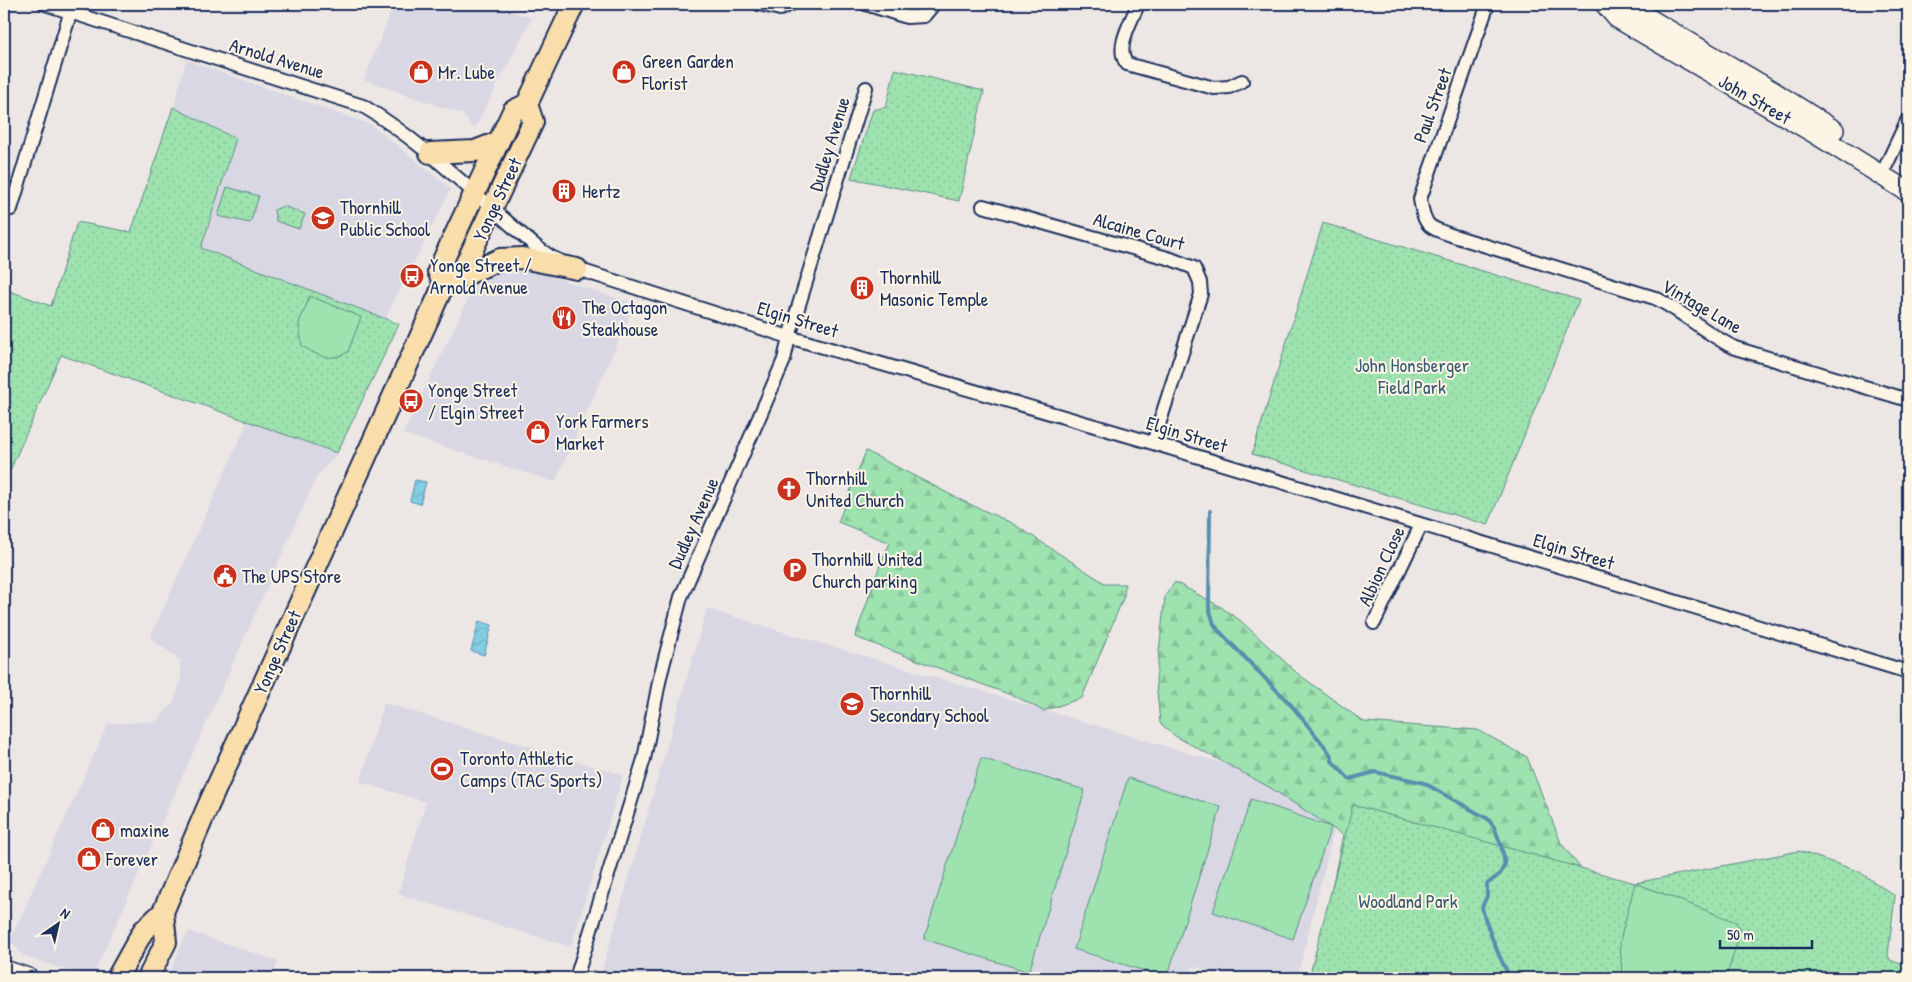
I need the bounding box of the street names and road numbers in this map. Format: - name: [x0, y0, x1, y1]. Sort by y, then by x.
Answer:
- street label: Arnold Avenue: [226, 31, 328, 85]
- street label: Paul Street: [1406, 64, 1458, 146]
- street label: John Street: [1714, 68, 1796, 130]
- street label: Dudley Avenue: [802, 93, 856, 194]
- street label: Yonge Street: [466, 153, 528, 245]
- street label: Alcaine Court: [1091, 206, 1188, 257]
- street label: Vintage Lane: [1657, 273, 1747, 340]
- street label: Elgin Street: [754, 294, 842, 344]
- street label: Elgin Street: [1143, 409, 1231, 459]
- street label: Dudley Avenue: [661, 473, 725, 573]
- street label: Albion Close: [1351, 522, 1411, 610]
- street label: Elgin Street: [1530, 526, 1618, 576]
- street label: Yonge Street: [247, 606, 307, 698]

